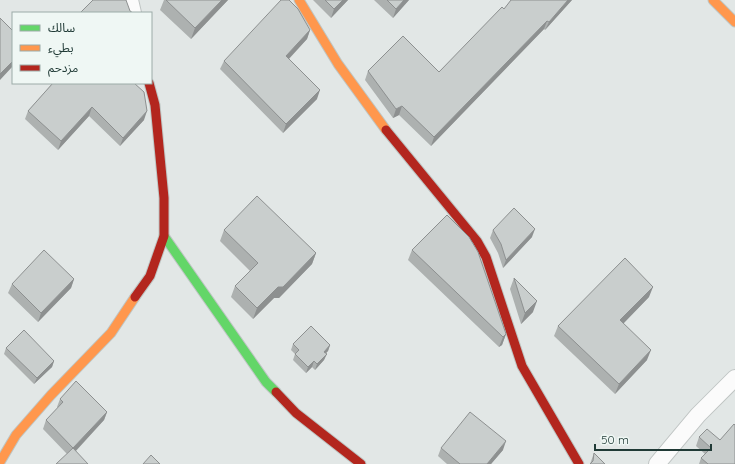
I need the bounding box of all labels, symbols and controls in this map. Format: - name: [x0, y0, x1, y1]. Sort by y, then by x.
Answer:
- legend: [12, 12, 152, 84]
- text: سالك: [48, 20, 75, 35]
- text: بطيء: [48, 40, 74, 58]
- text: مزدحم: [48, 60, 78, 77]
- scale bar: [595, 426, 711, 452]
- text: 50 m: [601, 432, 629, 447]

